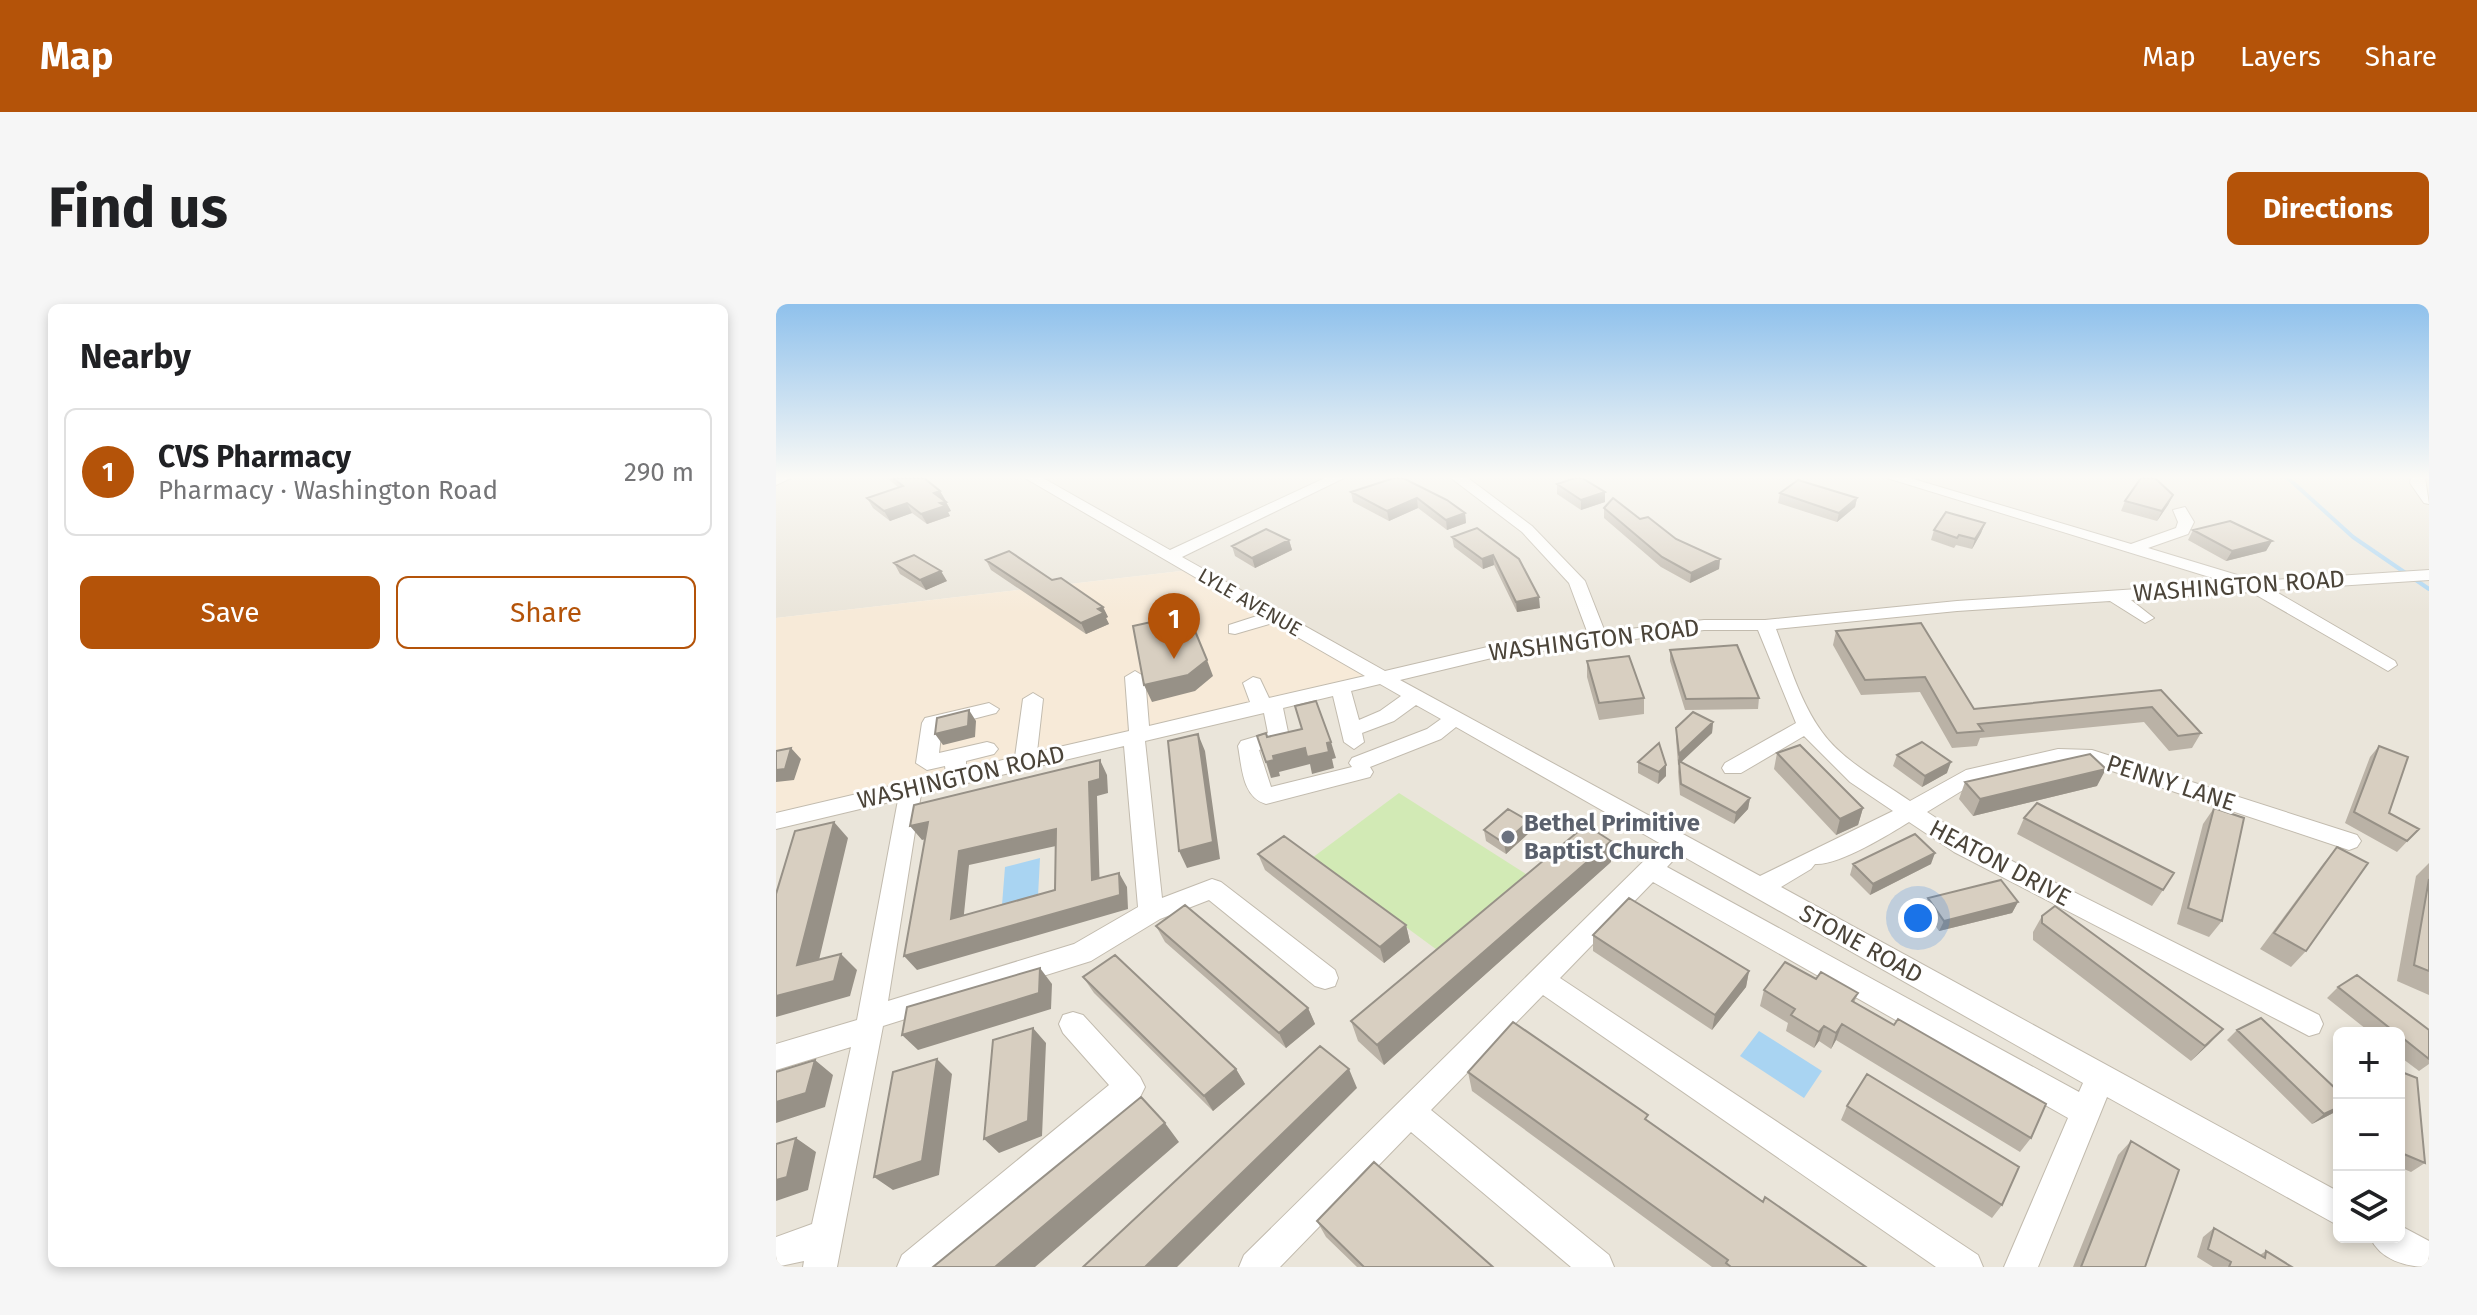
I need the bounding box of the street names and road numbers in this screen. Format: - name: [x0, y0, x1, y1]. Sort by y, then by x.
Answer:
- street label: LYLE AVENUE: [1194, 563, 1306, 641]
- street label: WASHINGTON ROAD: [2132, 565, 2346, 607]
- street label: WASHINGTON ROAD: [1487, 613, 1701, 667]
- street label: WASHINGTON ROAD: [855, 740, 1067, 814]
- street label: PENNY LANE: [2103, 749, 2239, 817]
- street label: HEATON DRIVE: [1925, 814, 2075, 912]
- street label: STONE ROAD: [1795, 899, 1927, 989]

